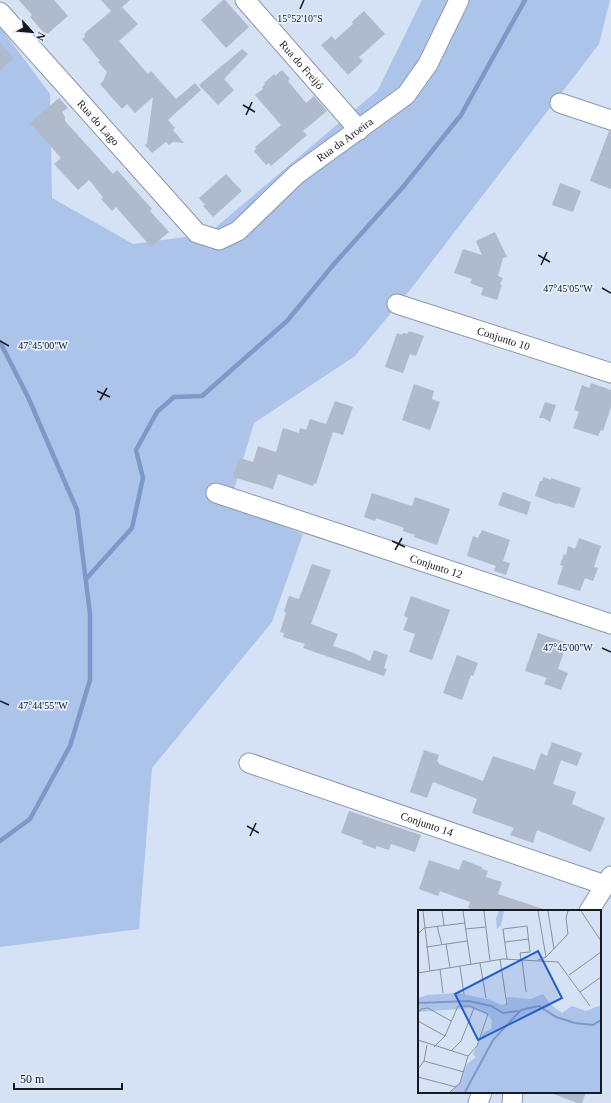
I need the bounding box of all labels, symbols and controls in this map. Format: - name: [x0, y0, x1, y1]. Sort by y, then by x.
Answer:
- north arrow: [12, 12, 52, 52]
- text: 15°52'10"S: [277, 13, 323, 24]
- text: N: [34, 30, 48, 43]
- street label: Rua do Freijó: [277, 38, 327, 92]
- street label: Rua do Lago: [75, 97, 122, 148]
- street label: Rua da Aroeira: [314, 115, 375, 164]
- text: 47°45'05"W: [543, 283, 593, 294]
- street label: Conjunto 10: [476, 324, 532, 353]
- text: 47°45'00"W: [18, 340, 68, 351]
- street label: Conjunto 12: [408, 552, 464, 580]
- text: 47°45'00"W: [543, 642, 593, 653]
- text: 47°44'55"W: [18, 700, 68, 711]
- street label: Conjunto 14: [399, 809, 455, 839]
- inset map: [418, 910, 601, 1093]
- scale bar: [14, 1065, 122, 1091]
- text: 50 m: [20, 1072, 45, 1086]

